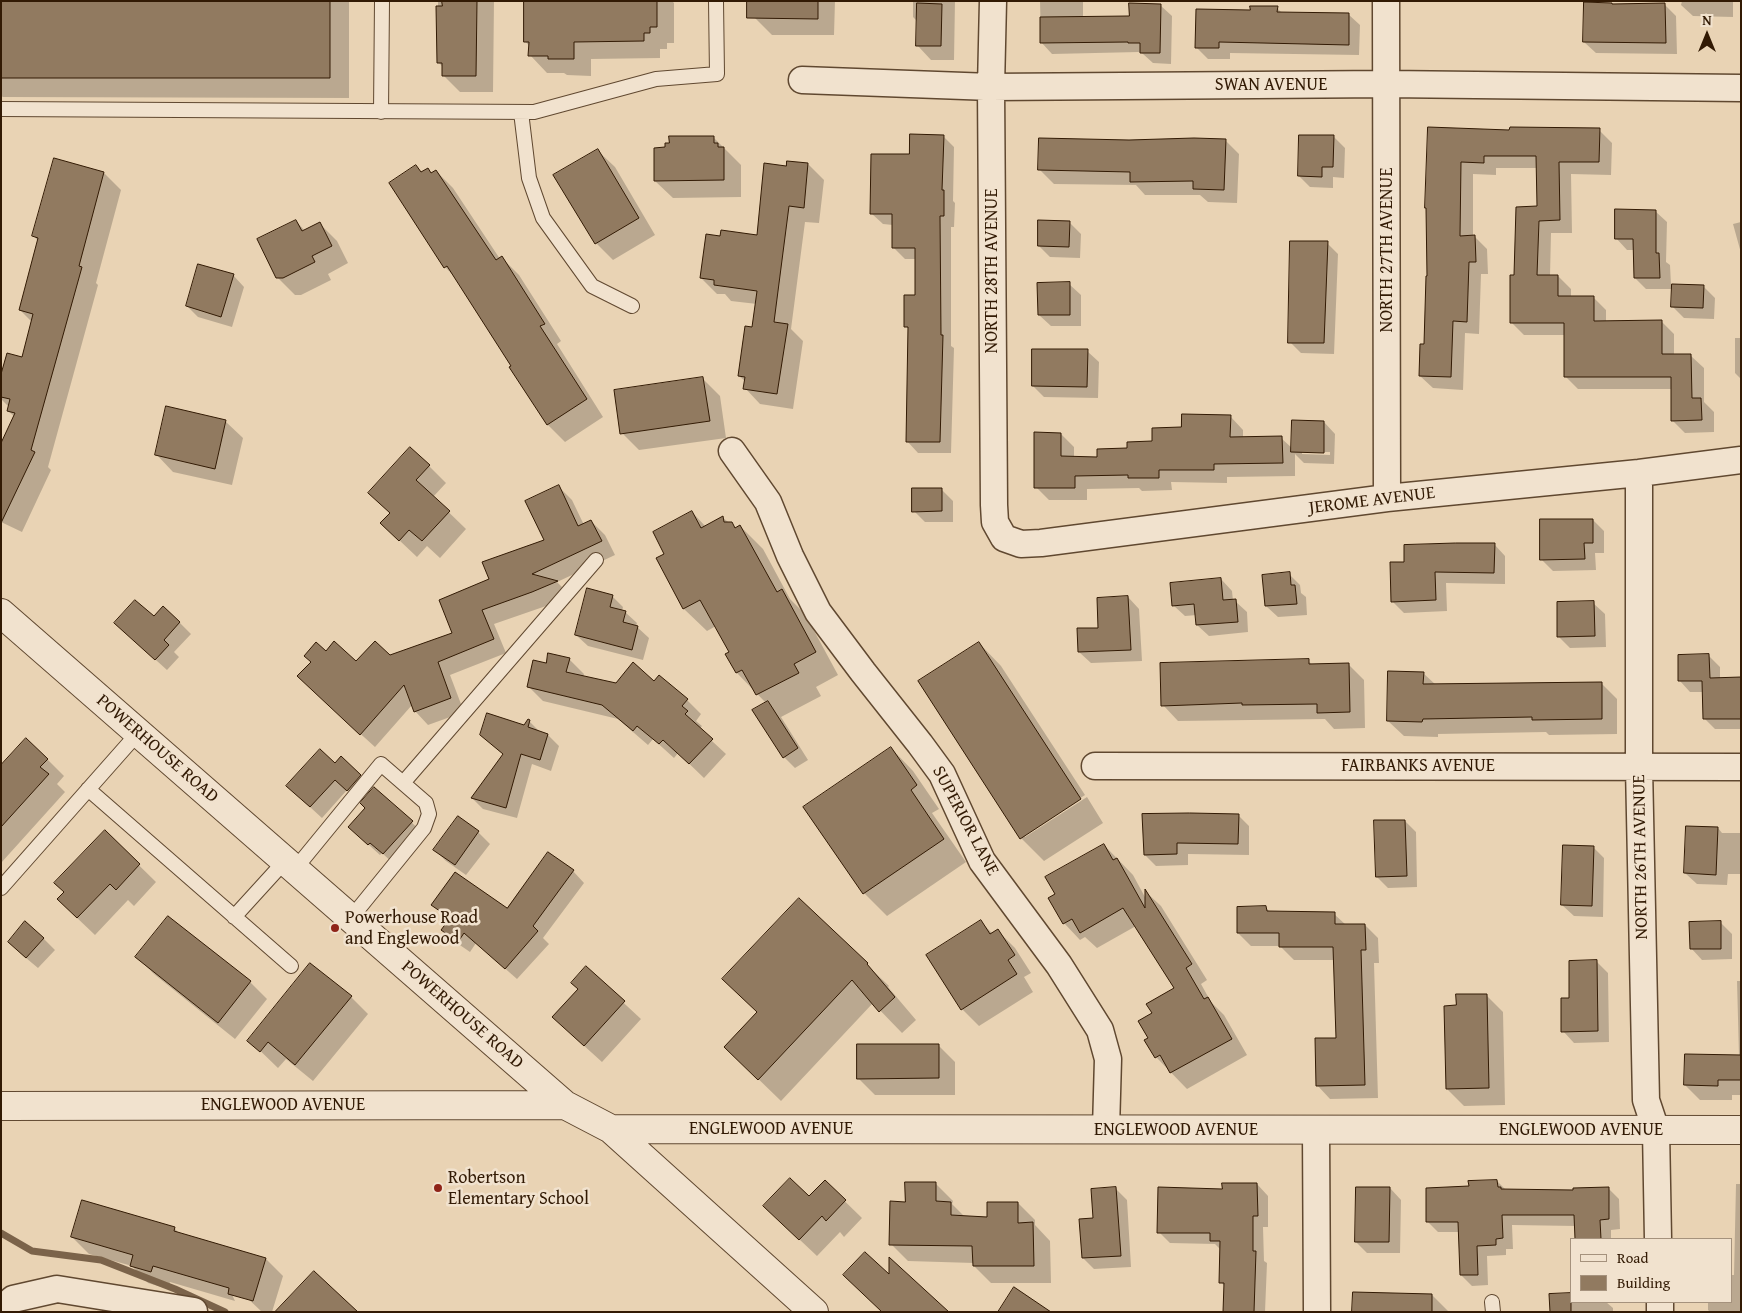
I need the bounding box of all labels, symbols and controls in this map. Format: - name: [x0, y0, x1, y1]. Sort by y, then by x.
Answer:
- north arrow: [1682, 10, 1732, 60]
- text: N: [1702, 10, 1712, 30]
- street label: SWAN AVENUE: [1215, 74, 1327, 96]
- street label: NORTH 27TH AVENUE: [1376, 167, 1398, 333]
- street label: NORTH 28TH AVENUE: [981, 188, 1003, 354]
- street label: JEROME AVENUE: [1308, 483, 1436, 519]
- street label: POWERHOUSE ROAD: [92, 690, 222, 808]
- street label: FAIRBANKS AVENUE: [1341, 755, 1495, 777]
- street label: SUPERIOR LANE: [927, 762, 1003, 880]
- street label: NORTH 26TH AVENUE: [1629, 774, 1653, 940]
- place label: Powerhouse Road and Englewood: [345, 907, 478, 950]
- marker: Powerhouse Road and Englewood: [329, 922, 341, 934]
- street label: POWERHOUSE ROAD: [397, 956, 527, 1074]
- street label: ENGLEWOOD AVENUE: [201, 1094, 365, 1116]
- street label: ENGLEWOOD AVENUE: [689, 1118, 853, 1140]
- street label: ENGLEWOOD AVENUE: [1094, 1119, 1258, 1141]
- street label: ENGLEWOOD AVENUE: [1499, 1119, 1663, 1141]
- place label: Robertson Elementary School: [448, 1167, 589, 1210]
- marker: Robertson Elementary School: [432, 1182, 444, 1194]
- legend: [1570, 1238, 1732, 1303]
- text: Road: [1617, 1247, 1648, 1268]
- text: Building: [1617, 1272, 1670, 1293]

